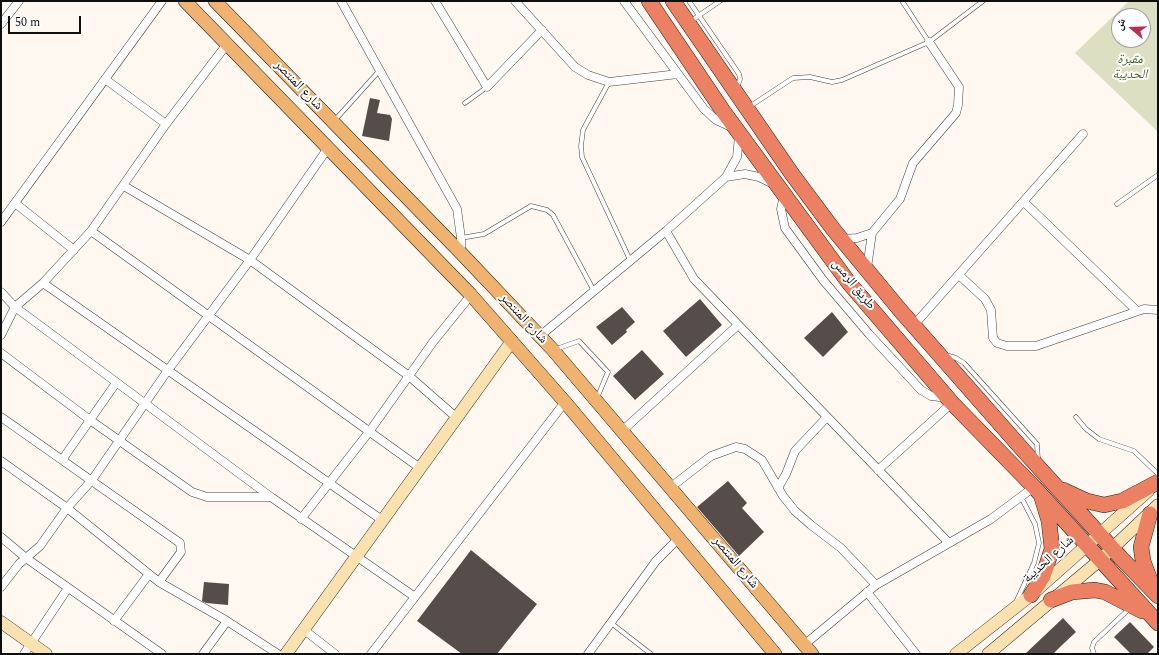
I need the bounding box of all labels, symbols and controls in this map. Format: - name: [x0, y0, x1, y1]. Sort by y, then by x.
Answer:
- scale bar: [10, 8, 83, 34]
- north arrow: [1111, 8, 1151, 48]
- text: 50 m: [15, 13, 40, 32]
- text: ش: [1110, 16, 1130, 33]
- park label: مقبرة الحديبة: [1113, 52, 1147, 83]
- street label: شارع المنتصر: [270, 58, 326, 114]
- street label: طريق الرمس: [828, 257, 878, 313]
- street label: شارع المنتصر: [496, 291, 550, 347]
- street label: شارع الحديبة: [1020, 533, 1078, 587]
- street label: شارع المنتصر: [709, 534, 761, 592]

